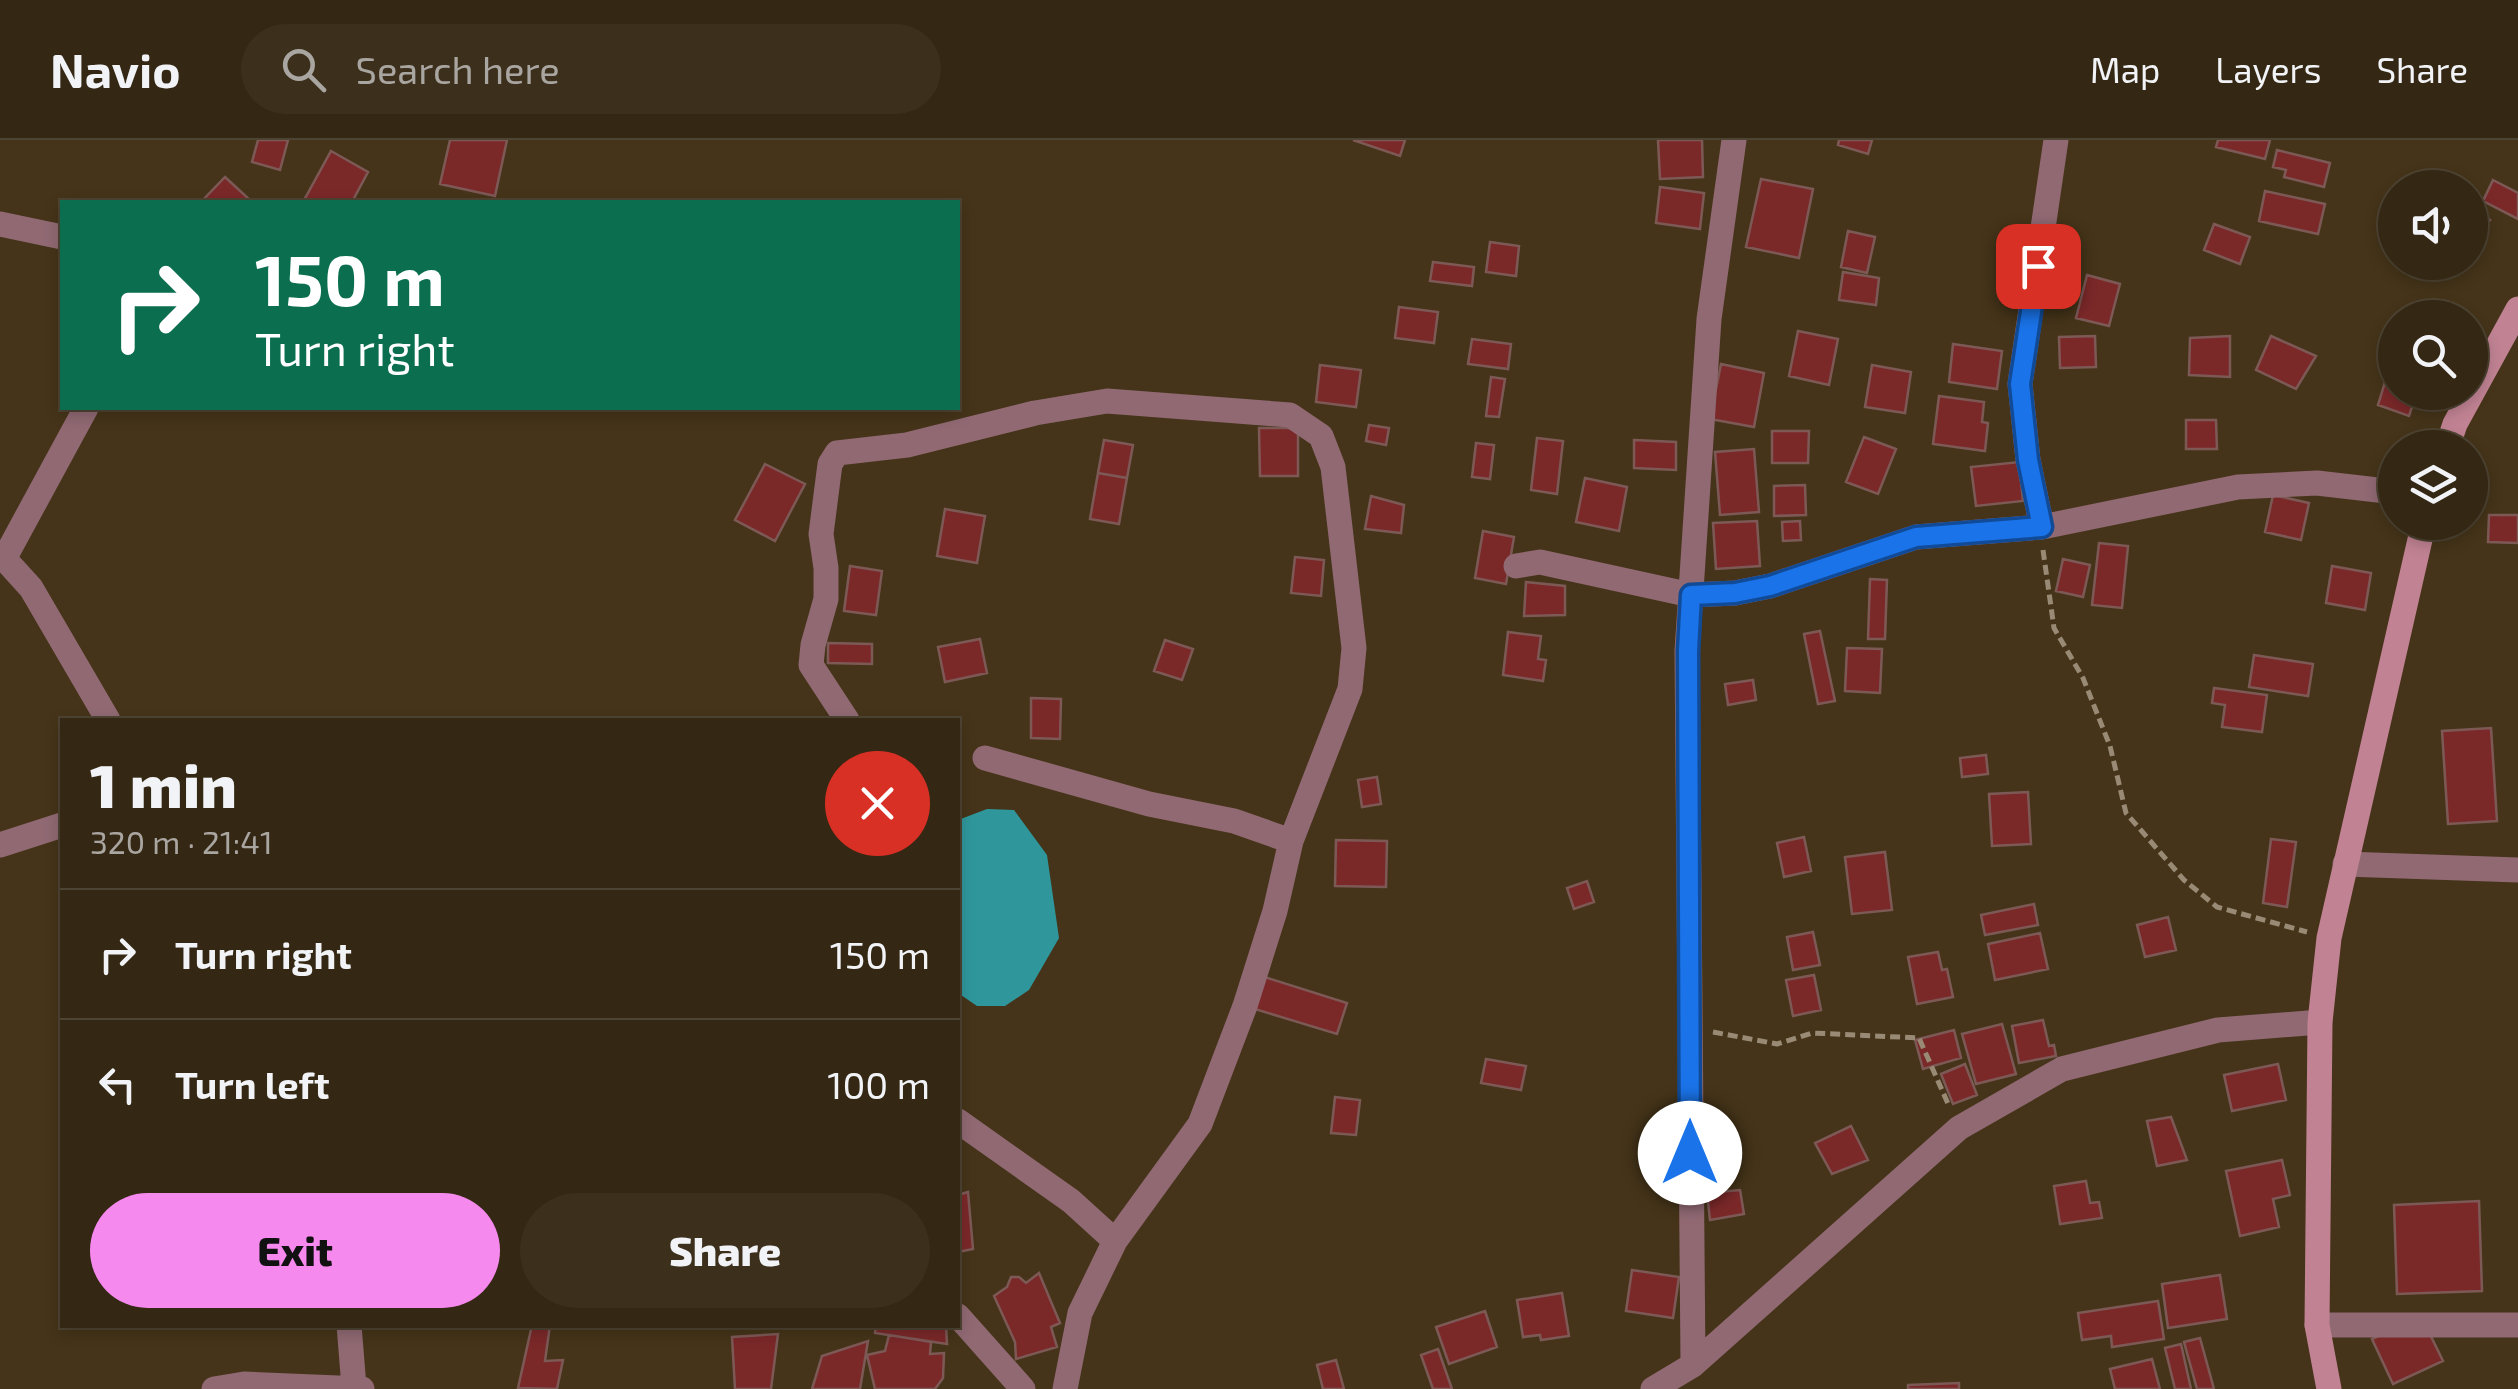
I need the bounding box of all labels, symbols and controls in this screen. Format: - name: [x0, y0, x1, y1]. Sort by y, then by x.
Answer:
- search box: [241, 24, 941, 114]
- text: Navio: [50, 40, 181, 98]
- icon: search: [276, 42, 331, 97]
- text: Search here: [356, 46, 560, 92]
- text: Map: [2090, 48, 2160, 90]
- text: Layers: [2215, 48, 2321, 90]
- text: Share: [2376, 48, 2468, 90]
- map controls: [2378, 170, 2488, 540]
- button: sound: [2378, 170, 2488, 280]
- pin: [1996, 224, 2081, 309]
- text: 150 m: [255, 236, 445, 320]
- icon: arrive: [2011, 239, 2066, 294]
- icon: right: [90, 240, 220, 370]
- button: search: [2378, 300, 2488, 410]
- text: Turn right: [255, 321, 455, 375]
- button: layers: [2378, 430, 2488, 540]
- text: 1 min: [90, 748, 237, 820]
- button: close: [825, 751, 930, 856]
- text: 320 m · 21:41: [90, 822, 273, 860]
- icon: right: [90, 927, 145, 982]
- text: Turn right: [175, 931, 352, 977]
- text: 150 m: [830, 931, 930, 977]
- icon: left: [90, 1057, 145, 1112]
- text: Turn left: [175, 1061, 330, 1107]
- text: 100 m: [827, 1061, 930, 1107]
- position arrow: [1638, 1101, 1742, 1205]
- button: Exit: [90, 1193, 500, 1308]
- button: Share: [520, 1193, 930, 1308]

